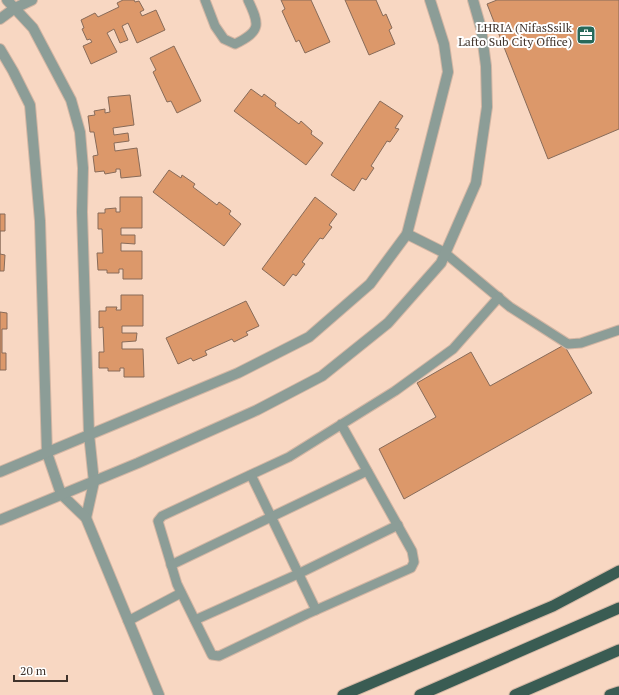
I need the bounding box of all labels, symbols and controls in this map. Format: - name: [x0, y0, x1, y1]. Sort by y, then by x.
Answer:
- place label: LHRIA (NifasSsilk Lafto Sub City Office): [458, 20, 573, 49]
- office icon: LHRIA (NifasSsilk Lafto Sub City Office): [575, 24, 597, 46]
- scale bar: [14, 657, 67, 683]
- text: 20 m: [20, 663, 47, 678]

